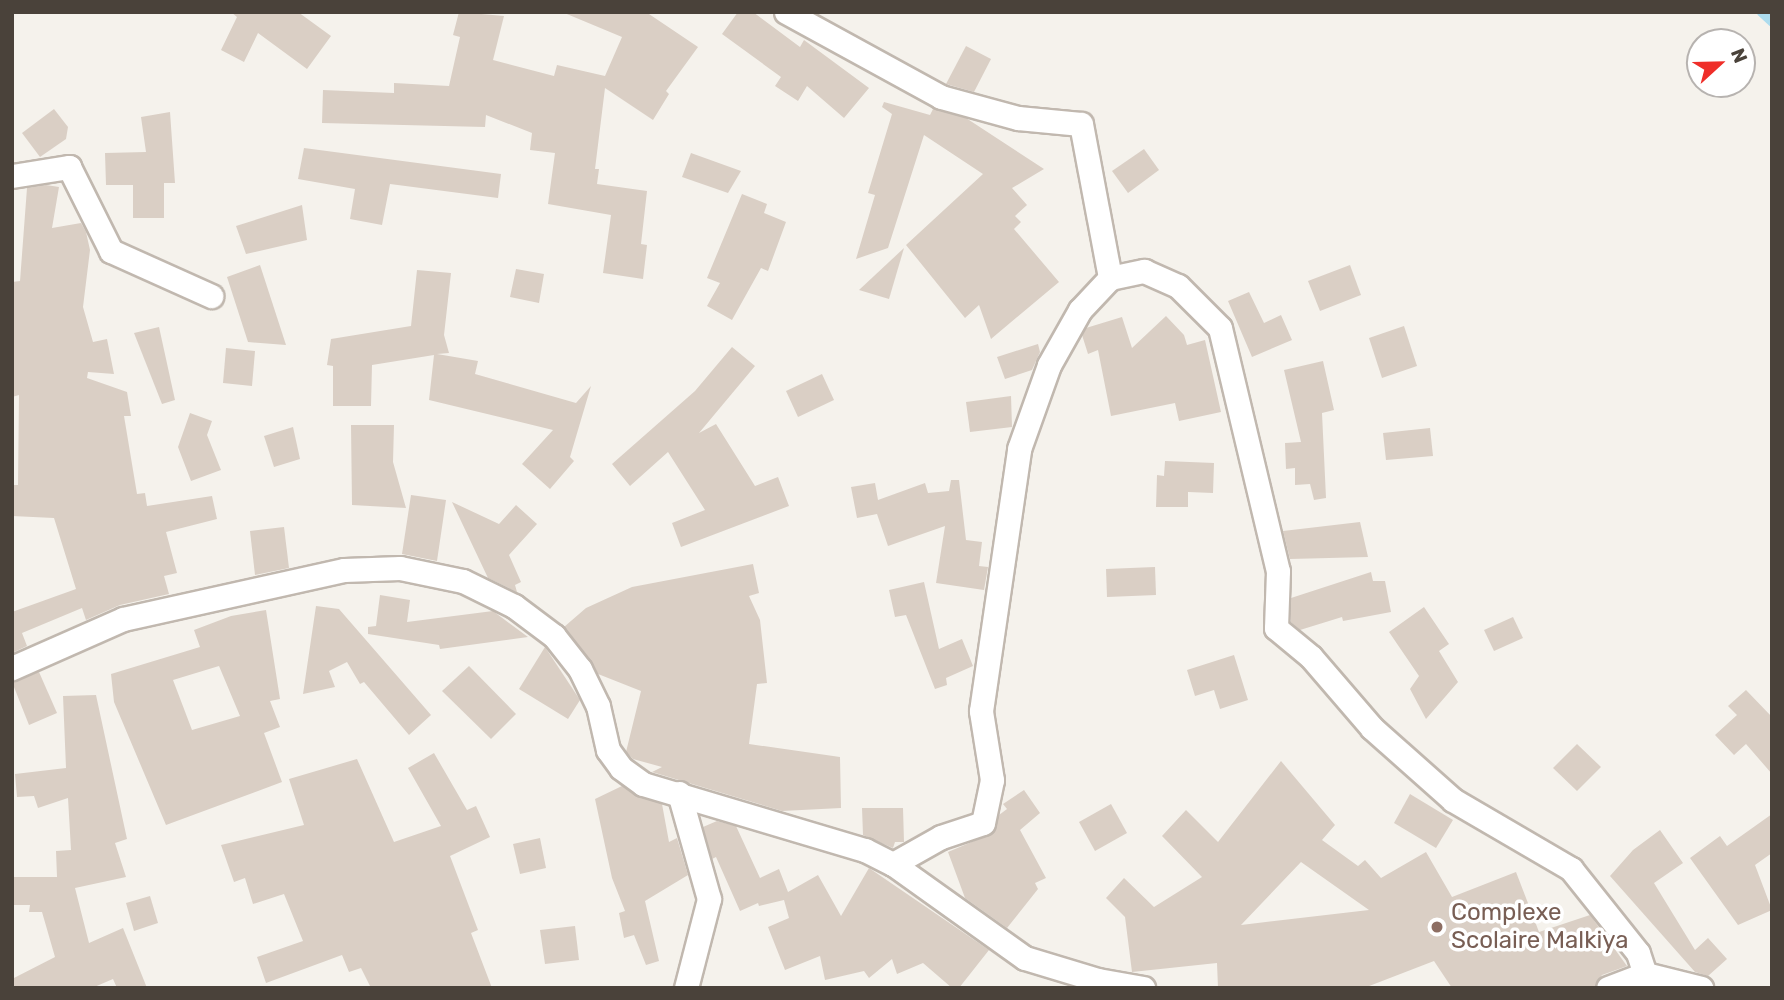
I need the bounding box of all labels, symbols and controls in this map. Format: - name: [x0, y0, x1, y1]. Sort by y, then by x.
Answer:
- north arrow: [1686, 28, 1756, 98]
- text: N: [1726, 45, 1752, 66]
- place label: Complexe Scolaire Malkiya: [1451, 899, 1628, 955]
- marker: Complexe Scolaire Malkiya: [1429, 919, 1445, 935]

